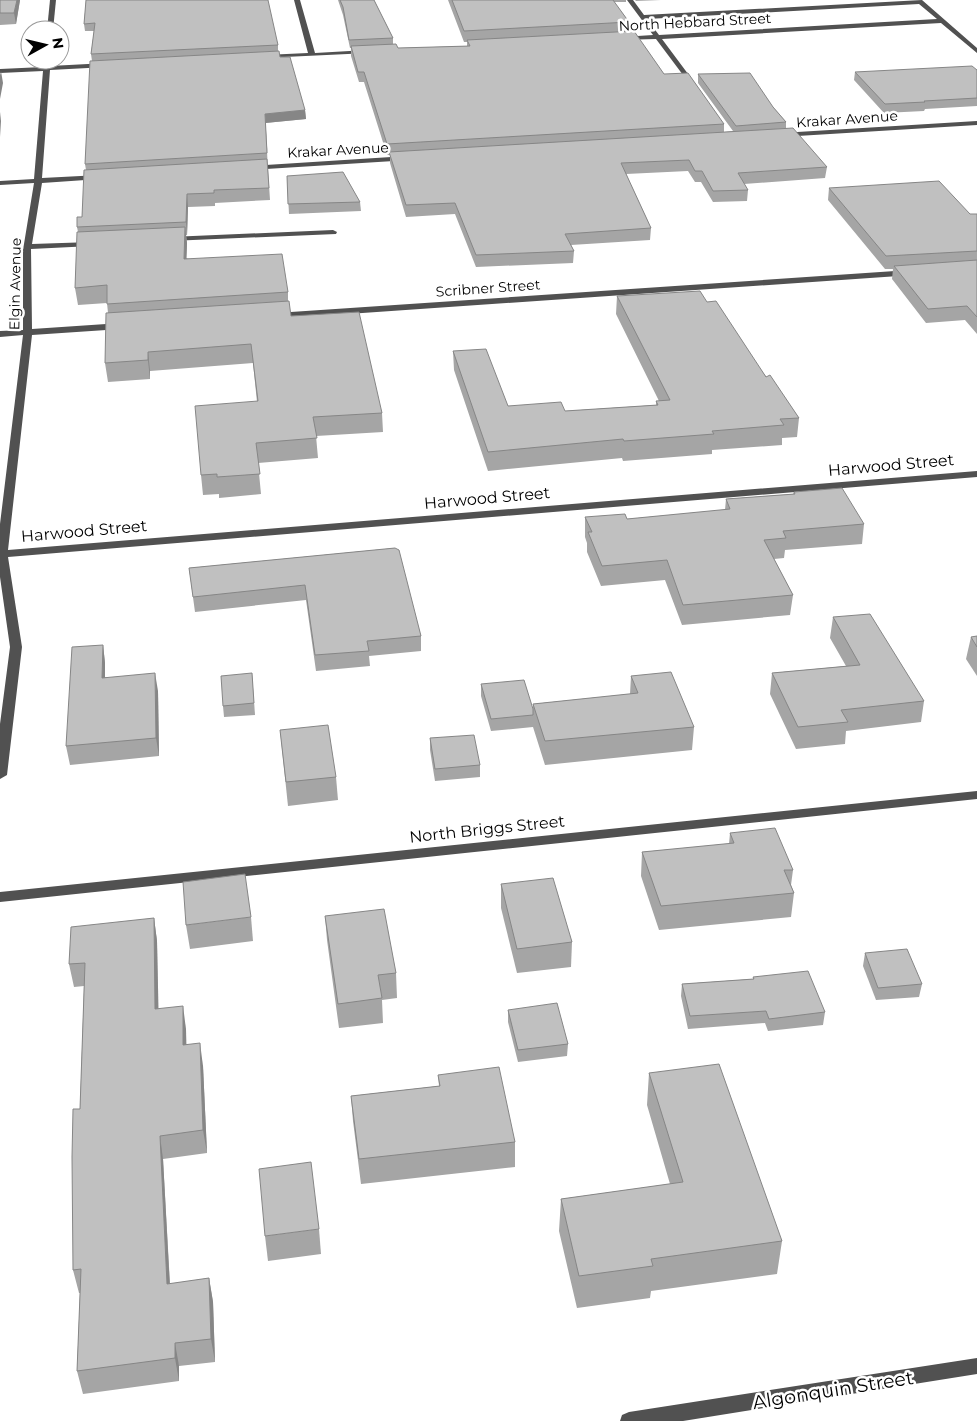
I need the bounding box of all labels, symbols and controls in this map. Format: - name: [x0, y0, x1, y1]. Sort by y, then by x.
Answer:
- street label: North Hebbard Street: [618, 9, 772, 35]
- north arrow: [20, 20, 70, 70]
- text: N: [48, 36, 68, 50]
- street label: Krakar Avenue: [796, 106, 898, 132]
- street label: Krakar Avenue: [287, 138, 389, 162]
- street label: Elgin Avenue: [5, 238, 25, 330]
- street label: Scribner Street: [435, 275, 541, 301]
- street label: Harwood Street: [827, 450, 955, 480]
- street label: Harwood Street: [423, 483, 551, 513]
- street label: Harwood Street: [20, 516, 148, 546]
- street label: North Briggs Street: [408, 811, 566, 847]
- street label: Algonquin Street: [751, 1366, 915, 1414]

